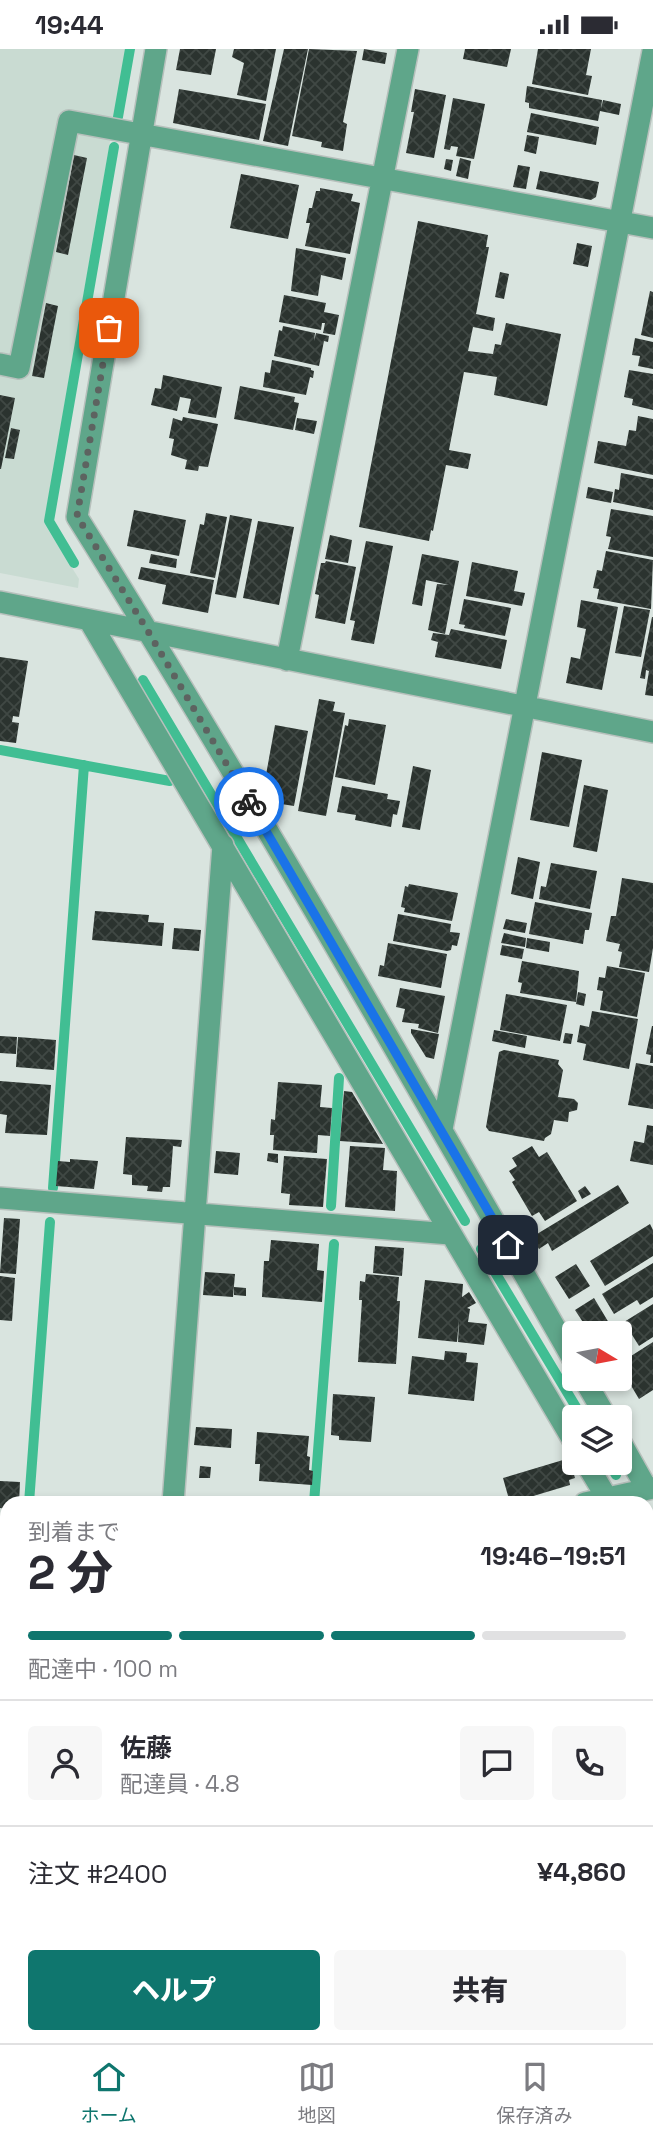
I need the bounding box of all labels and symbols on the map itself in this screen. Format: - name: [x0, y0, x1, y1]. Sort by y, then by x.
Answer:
- pin: [79, 298, 139, 358]
- courier: [214, 767, 284, 837]
- pin: [478, 1215, 538, 1275]
- north arrow: [562, 1321, 632, 1391]

